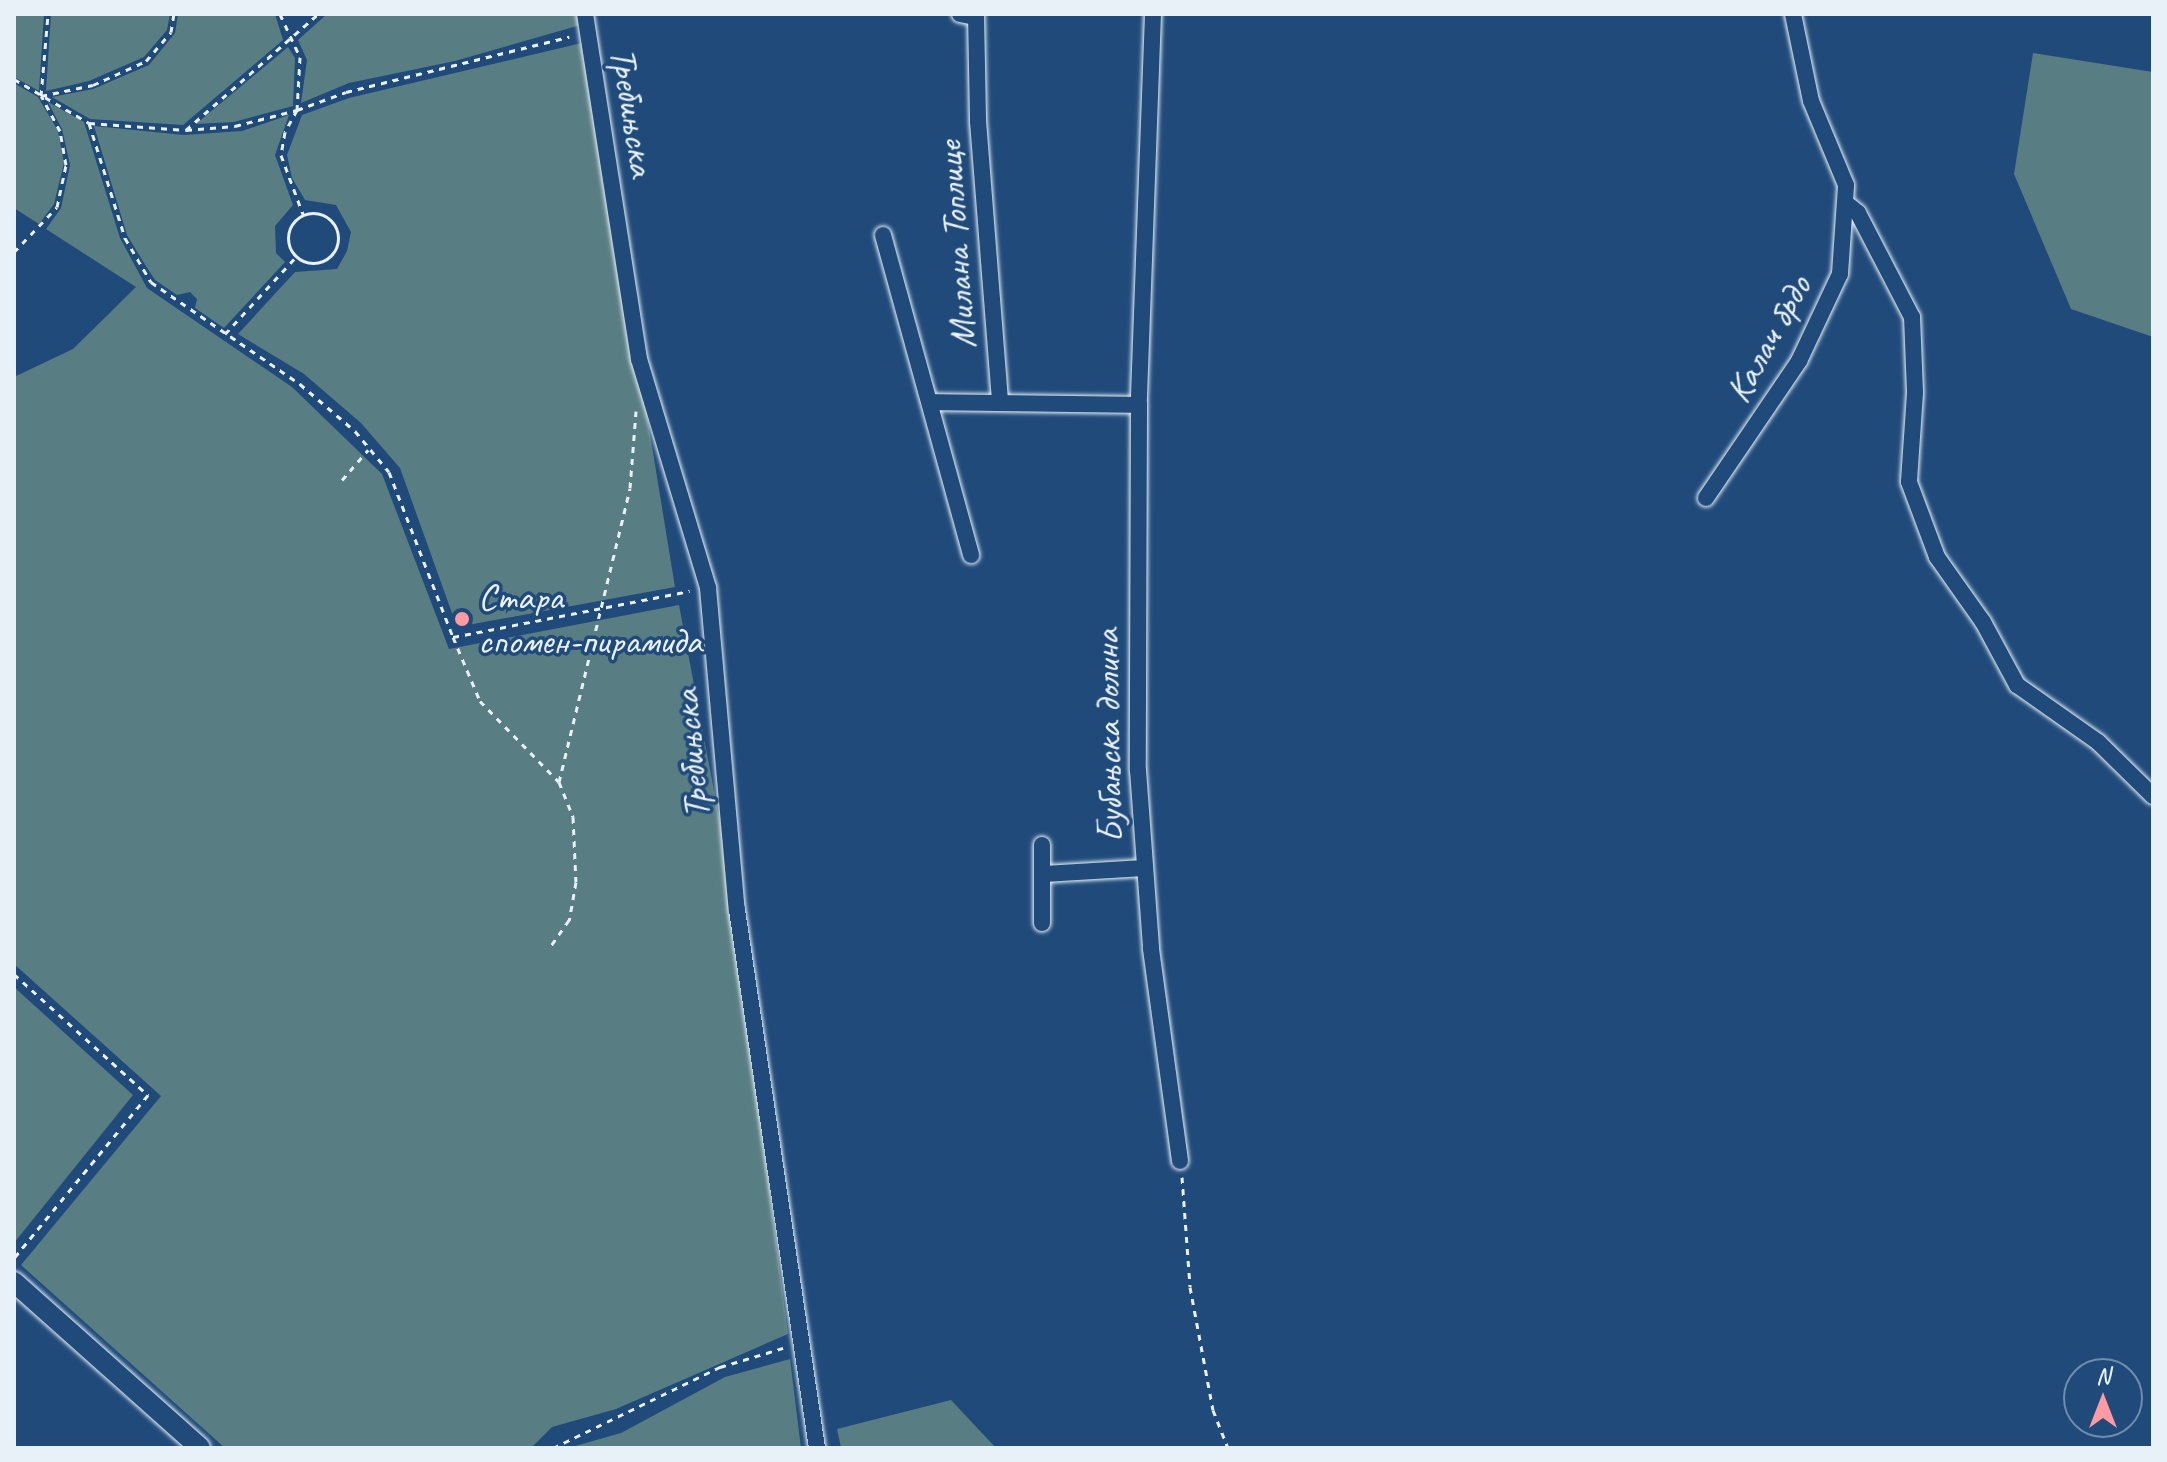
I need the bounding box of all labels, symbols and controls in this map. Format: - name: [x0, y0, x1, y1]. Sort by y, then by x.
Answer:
- street label: Требињска: [600, 44, 666, 180]
- street label: Милана Топлице: [926, 140, 986, 350]
- street label: Калач брдо: [1714, 267, 1822, 411]
- place label: Стара спомен-пирамида: [478, 574, 702, 664]
- marker: Стара спомен-пирамида: [453, 610, 471, 628]
- street label: Бубањска долина: [1083, 628, 1133, 844]
- street label: Требињска: [663, 687, 719, 821]
- north arrow: [2063, 1358, 2143, 1438]
- text: N: [2096, 1362, 2110, 1390]

